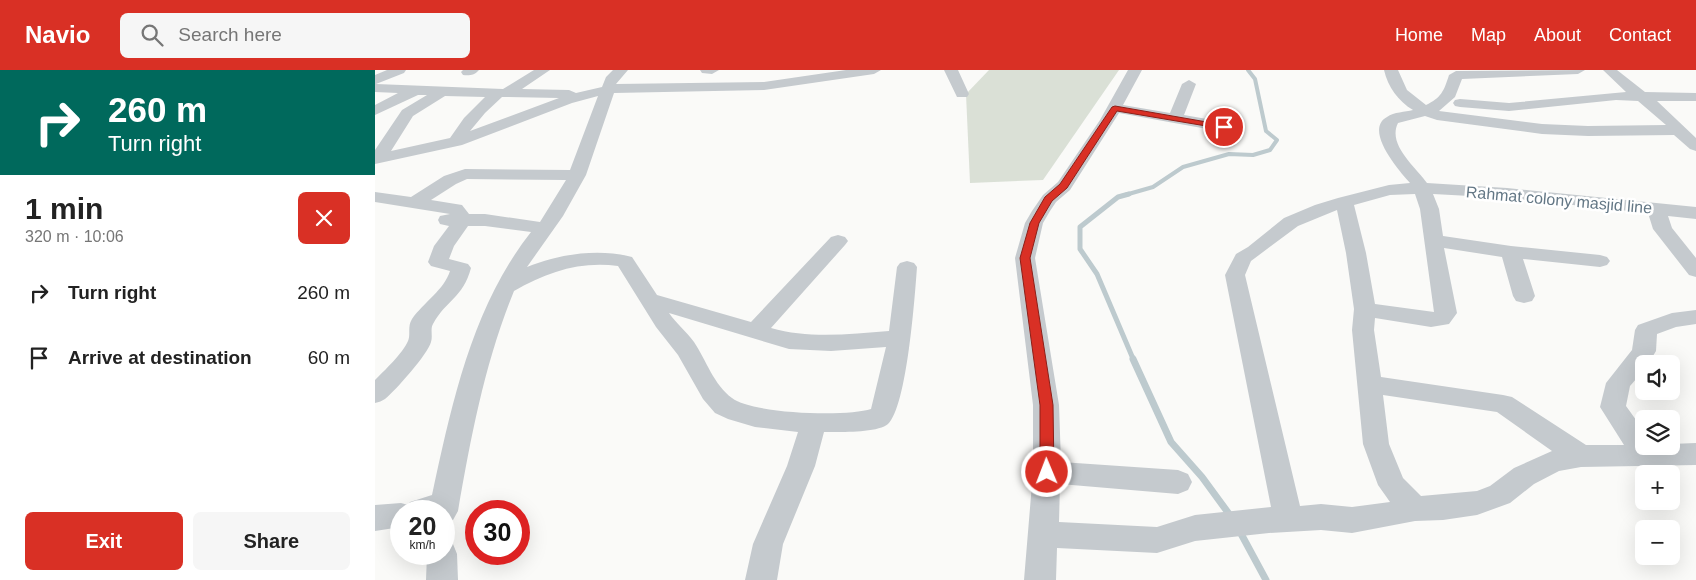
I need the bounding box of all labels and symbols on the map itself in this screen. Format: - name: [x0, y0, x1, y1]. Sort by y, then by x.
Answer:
- pin: [1203, 106, 1245, 148]
- street label: Rahmat colony masjid line: [1465, 183, 1653, 217]
- position arrow: [1020, 445, 1072, 497]
- speed limit sign: 30: [465, 500, 530, 565]

